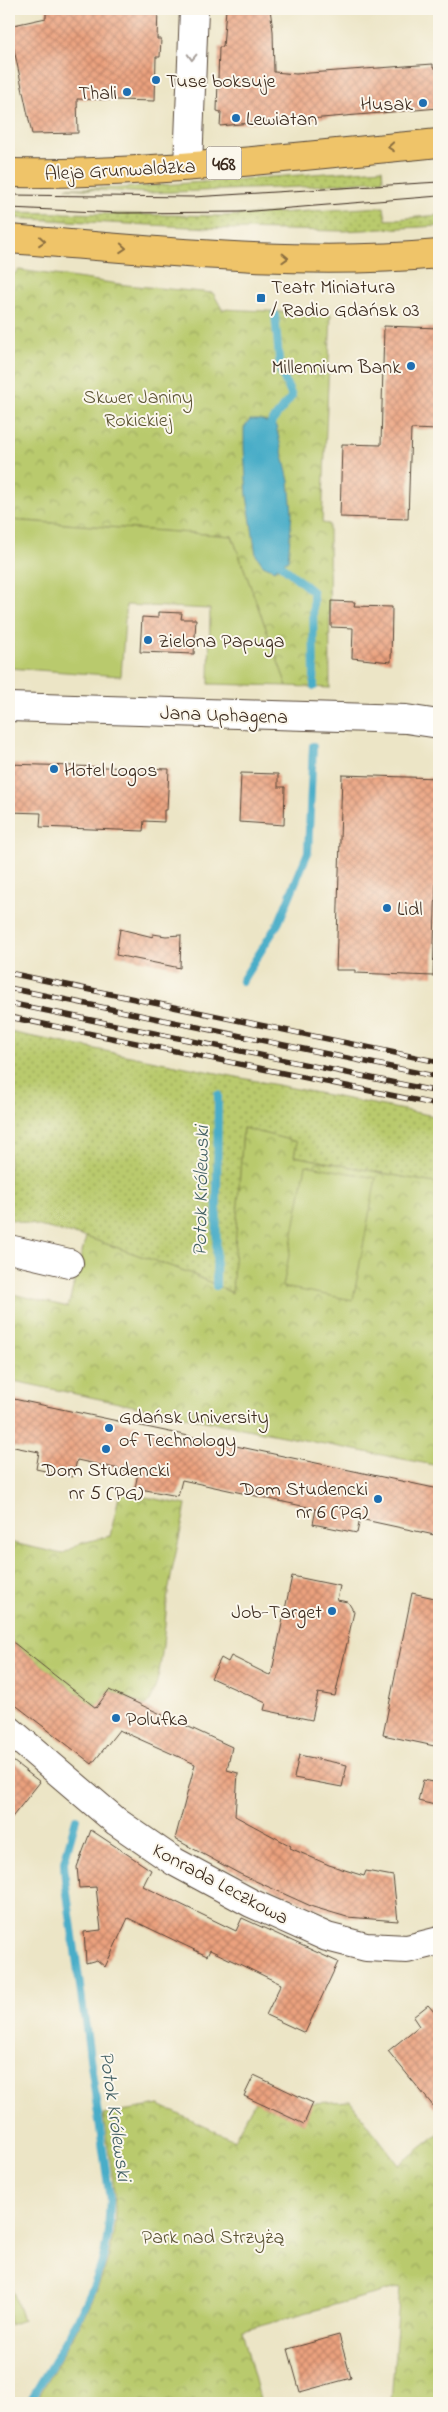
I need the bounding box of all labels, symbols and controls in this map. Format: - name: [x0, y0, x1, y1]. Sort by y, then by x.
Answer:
- one-way arrow: [187, 54, 197, 62]
- place label: Tuse boksuje: [166, 68, 275, 97]
- marker: Tuse boksuje: [150, 74, 162, 86]
- place label: Thali: [78, 80, 117, 109]
- marker: Thali: [121, 86, 133, 98]
- place label: Husak: [360, 91, 413, 120]
- marker: Husak: [417, 97, 429, 109]
- place label: Lewiatan: [246, 106, 317, 135]
- marker: Lewiatan: [230, 112, 242, 124]
- one-way arrow: [386, 142, 394, 153]
- road number: 468: [206, 146, 242, 180]
- street label: Aleja Grunwaldzka: [44, 153, 196, 190]
- one-way arrow: [38, 236, 46, 247]
- one-way arrow: [119, 242, 127, 253]
- one-way arrow: [281, 252, 289, 263]
- place label: Teatr Miniatura / Radio Gdańsk 03: [271, 274, 420, 326]
- marker: Teatr Miniatura / Radio Gdańsk 03: [255, 292, 267, 304]
- place label: Millennium Bank: [271, 354, 401, 383]
- marker: Millennium Bank: [405, 360, 417, 372]
- park label: Skwer Janiny Rokickiej: [83, 384, 193, 436]
- place label: Zielona Papuga: [158, 628, 285, 658]
- marker: Zielona Papuga: [142, 634, 154, 646]
- street label: Jana Uphagena: [159, 700, 288, 734]
- place label: Hotel Logos: [64, 757, 157, 787]
- marker: Hotel Logos: [48, 763, 60, 775]
- place label: Lidl: [397, 896, 423, 925]
- marker: Lidl: [381, 902, 393, 914]
- water label: Potok Królewski: [186, 1123, 218, 1257]
- place label: Gdańsk University of Technology: [119, 1404, 269, 1457]
- marker: Gdańsk University of Technology: [103, 1422, 115, 1434]
- marker: Dom Studencki nr 5 (PG): [100, 1443, 112, 1455]
- place label: Dom Studencki nr 5 (PG): [41, 1457, 170, 1509]
- place label: Dom Studencki nr 6 (PG): [239, 1476, 368, 1528]
- marker: Dom Studencki nr 6 (PG): [372, 1493, 384, 1505]
- place label: Job-Target: [231, 1599, 322, 1629]
- marker: Job-Target: [326, 1605, 338, 1617]
- place label: Polufka: [126, 1706, 188, 1735]
- marker: Polufka: [110, 1712, 122, 1724]
- street label: Konrada Leczkowa: [146, 1837, 293, 1933]
- water label: Potok Królewski: [90, 2049, 138, 2185]
- park label: Park nad Strzyżą: [142, 2224, 284, 2253]

